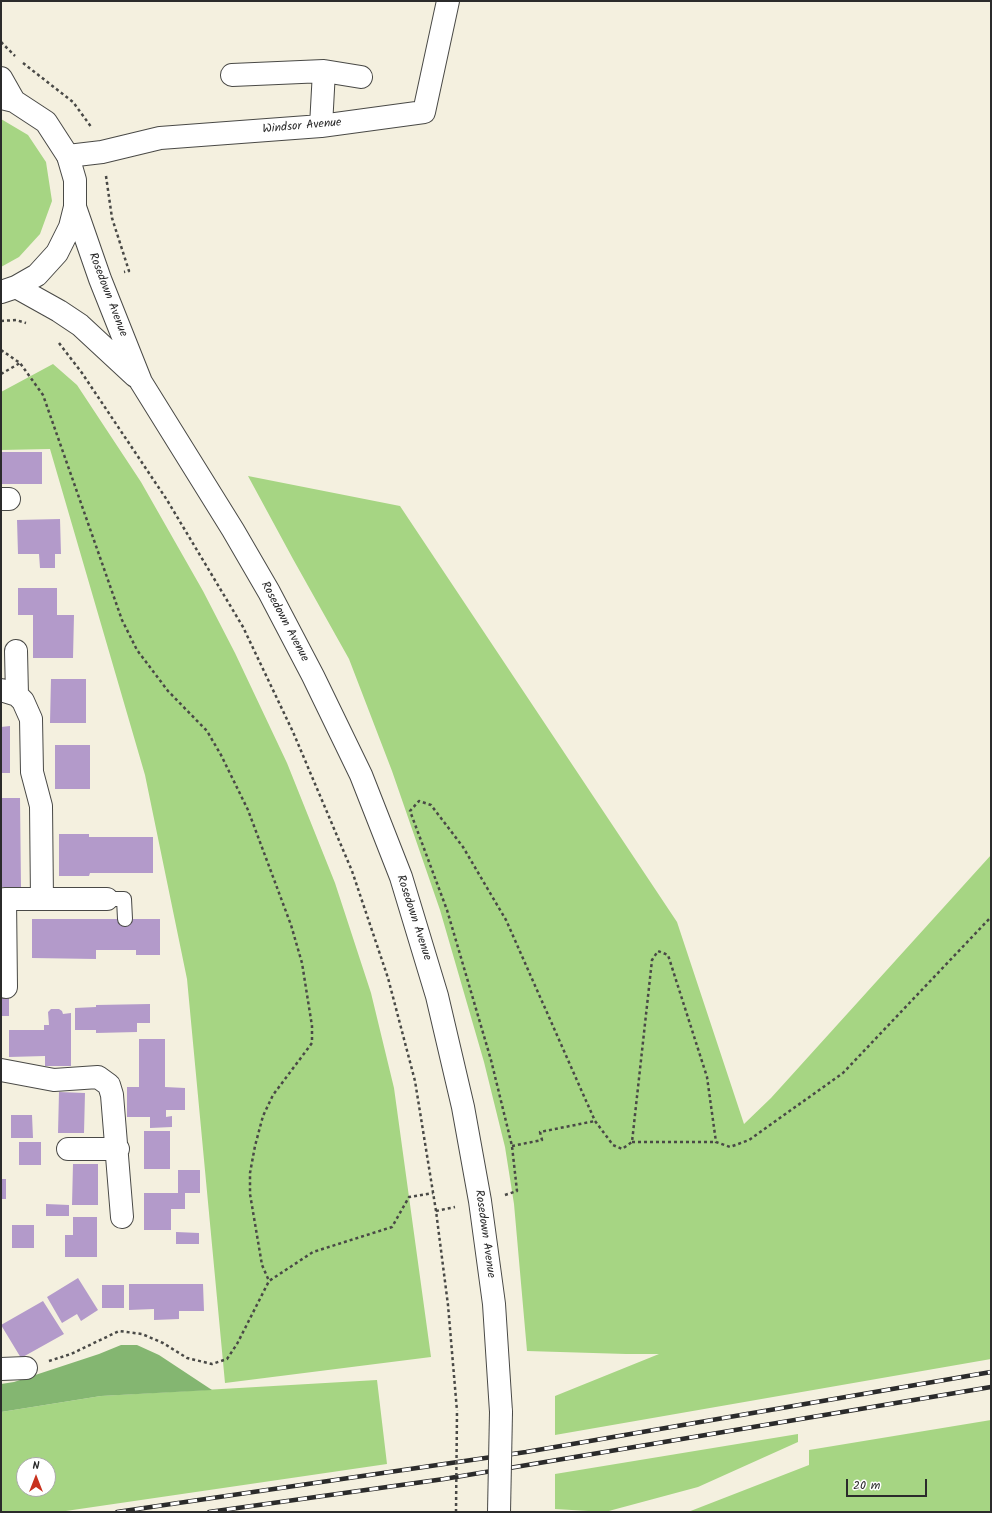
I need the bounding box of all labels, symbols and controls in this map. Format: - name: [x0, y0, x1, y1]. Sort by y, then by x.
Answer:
- street label: Windsor Avenue: [262, 116, 342, 138]
- street label: Rosedown Avenue: [84, 251, 130, 339]
- street label: Rosedown Avenue: [257, 579, 311, 665]
- street label: Rosedown Avenue: [392, 873, 434, 963]
- street label: Rosedown Avenue: [471, 1189, 497, 1279]
- north arrow: [16, 1457, 56, 1497]
- text: N: [33, 1457, 39, 1475]
- scale bar: [848, 1471, 929, 1497]
- text: 20 m: [853, 1476, 880, 1495]

